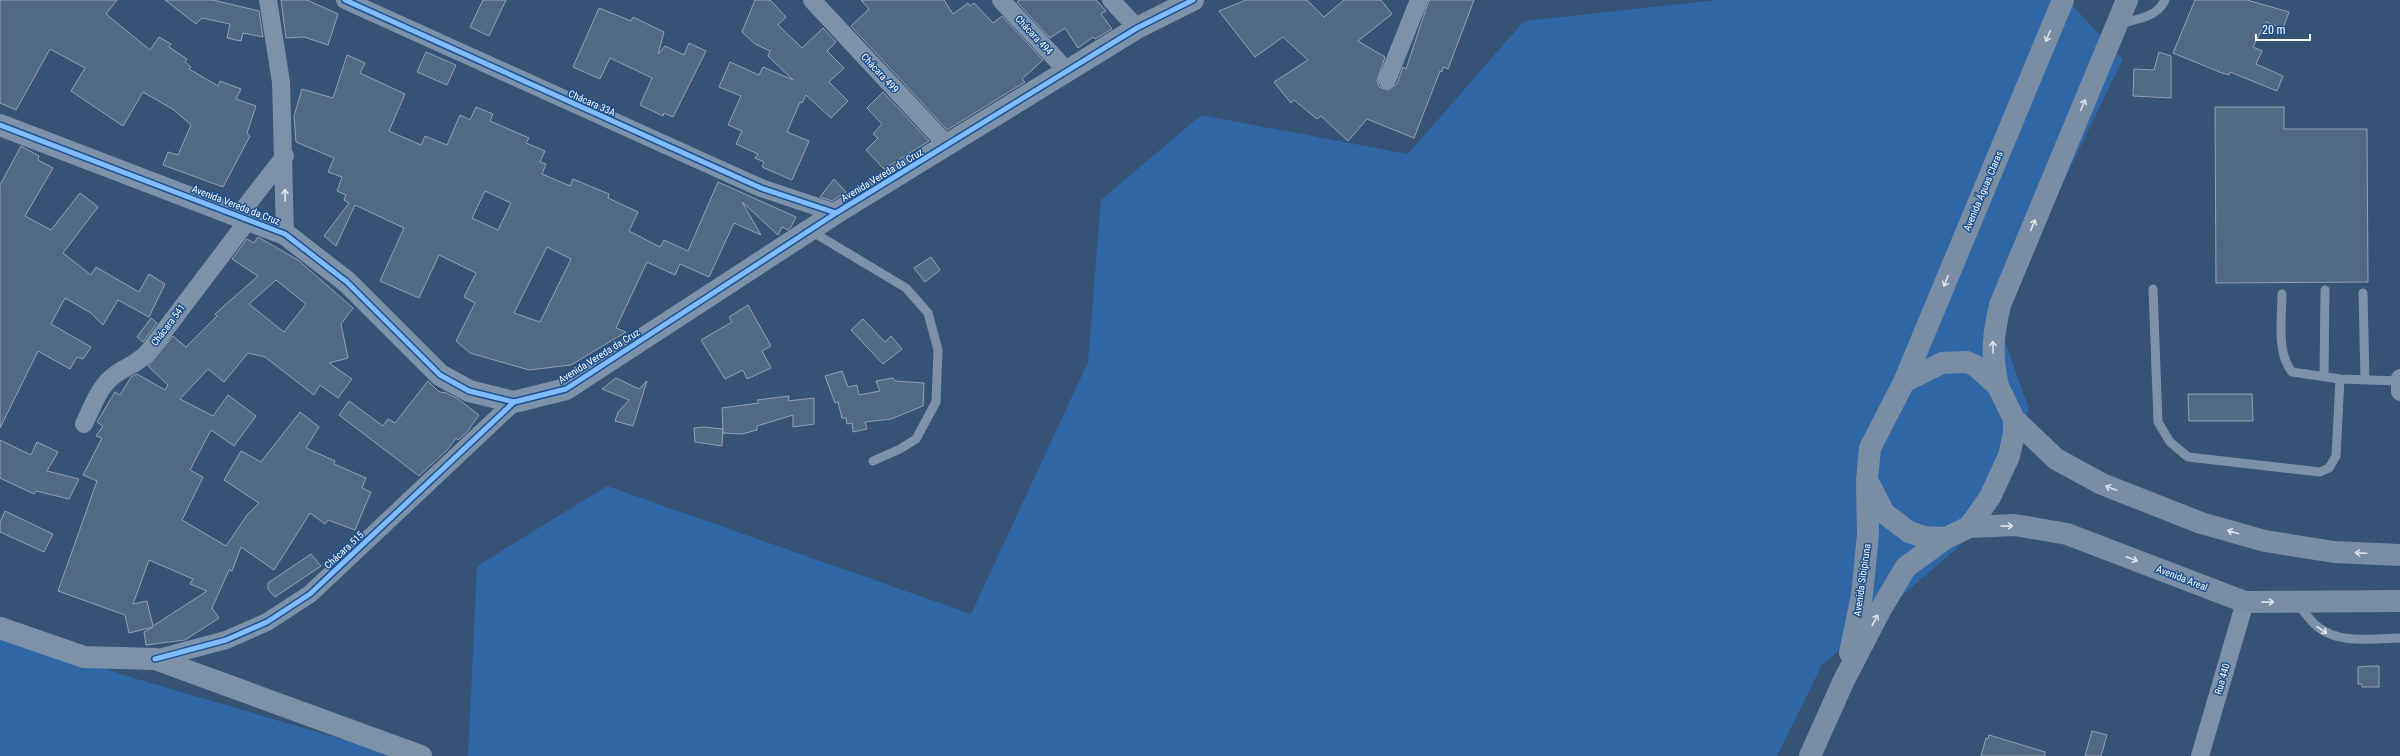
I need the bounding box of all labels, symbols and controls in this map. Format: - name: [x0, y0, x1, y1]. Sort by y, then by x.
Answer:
- street label: Chácara 494: [1013, 13, 1055, 57]
- scale bar: [2256, 16, 2310, 42]
- text: 20 m: [2262, 23, 2286, 37]
- one-way arrow: [2044, 30, 2051, 42]
- street label: Chácara 499: [859, 51, 901, 95]
- street label: Chácara 33A: [567, 88, 617, 118]
- one-way arrow: [2080, 99, 2087, 111]
- street label: Avenida Vereda da Cruz: [839, 146, 925, 204]
- street label: Avenida Águas Claras: [1960, 149, 2005, 233]
- street label: Avenida Vereda da Cruz: [190, 183, 282, 227]
- one-way arrow: [281, 189, 289, 202]
- one-way arrow: [2030, 219, 2038, 231]
- one-way arrow: [1941, 275, 1949, 287]
- street label: Chácara 541: [149, 302, 187, 348]
- street label: Avenida Vereda da Cruz: [556, 327, 642, 385]
- one-way arrow: [1989, 341, 1997, 354]
- one-way arrow: [2106, 483, 2118, 491]
- one-way arrow: [2000, 522, 2013, 529]
- one-way arrow: [2227, 528, 2240, 535]
- street label: Chácara 515: [322, 529, 366, 571]
- street label: Avenida Sibipiruna: [1851, 543, 1873, 617]
- one-way arrow: [2355, 549, 2368, 557]
- one-way arrow: [2126, 555, 2138, 563]
- street label: Avenida Areal: [2155, 563, 2209, 593]
- one-way arrow: [2261, 598, 2274, 605]
- one-way arrow: [1872, 614, 1879, 626]
- one-way arrow: [2316, 626, 2327, 634]
- street label: Rua 440: [2212, 662, 2232, 696]

